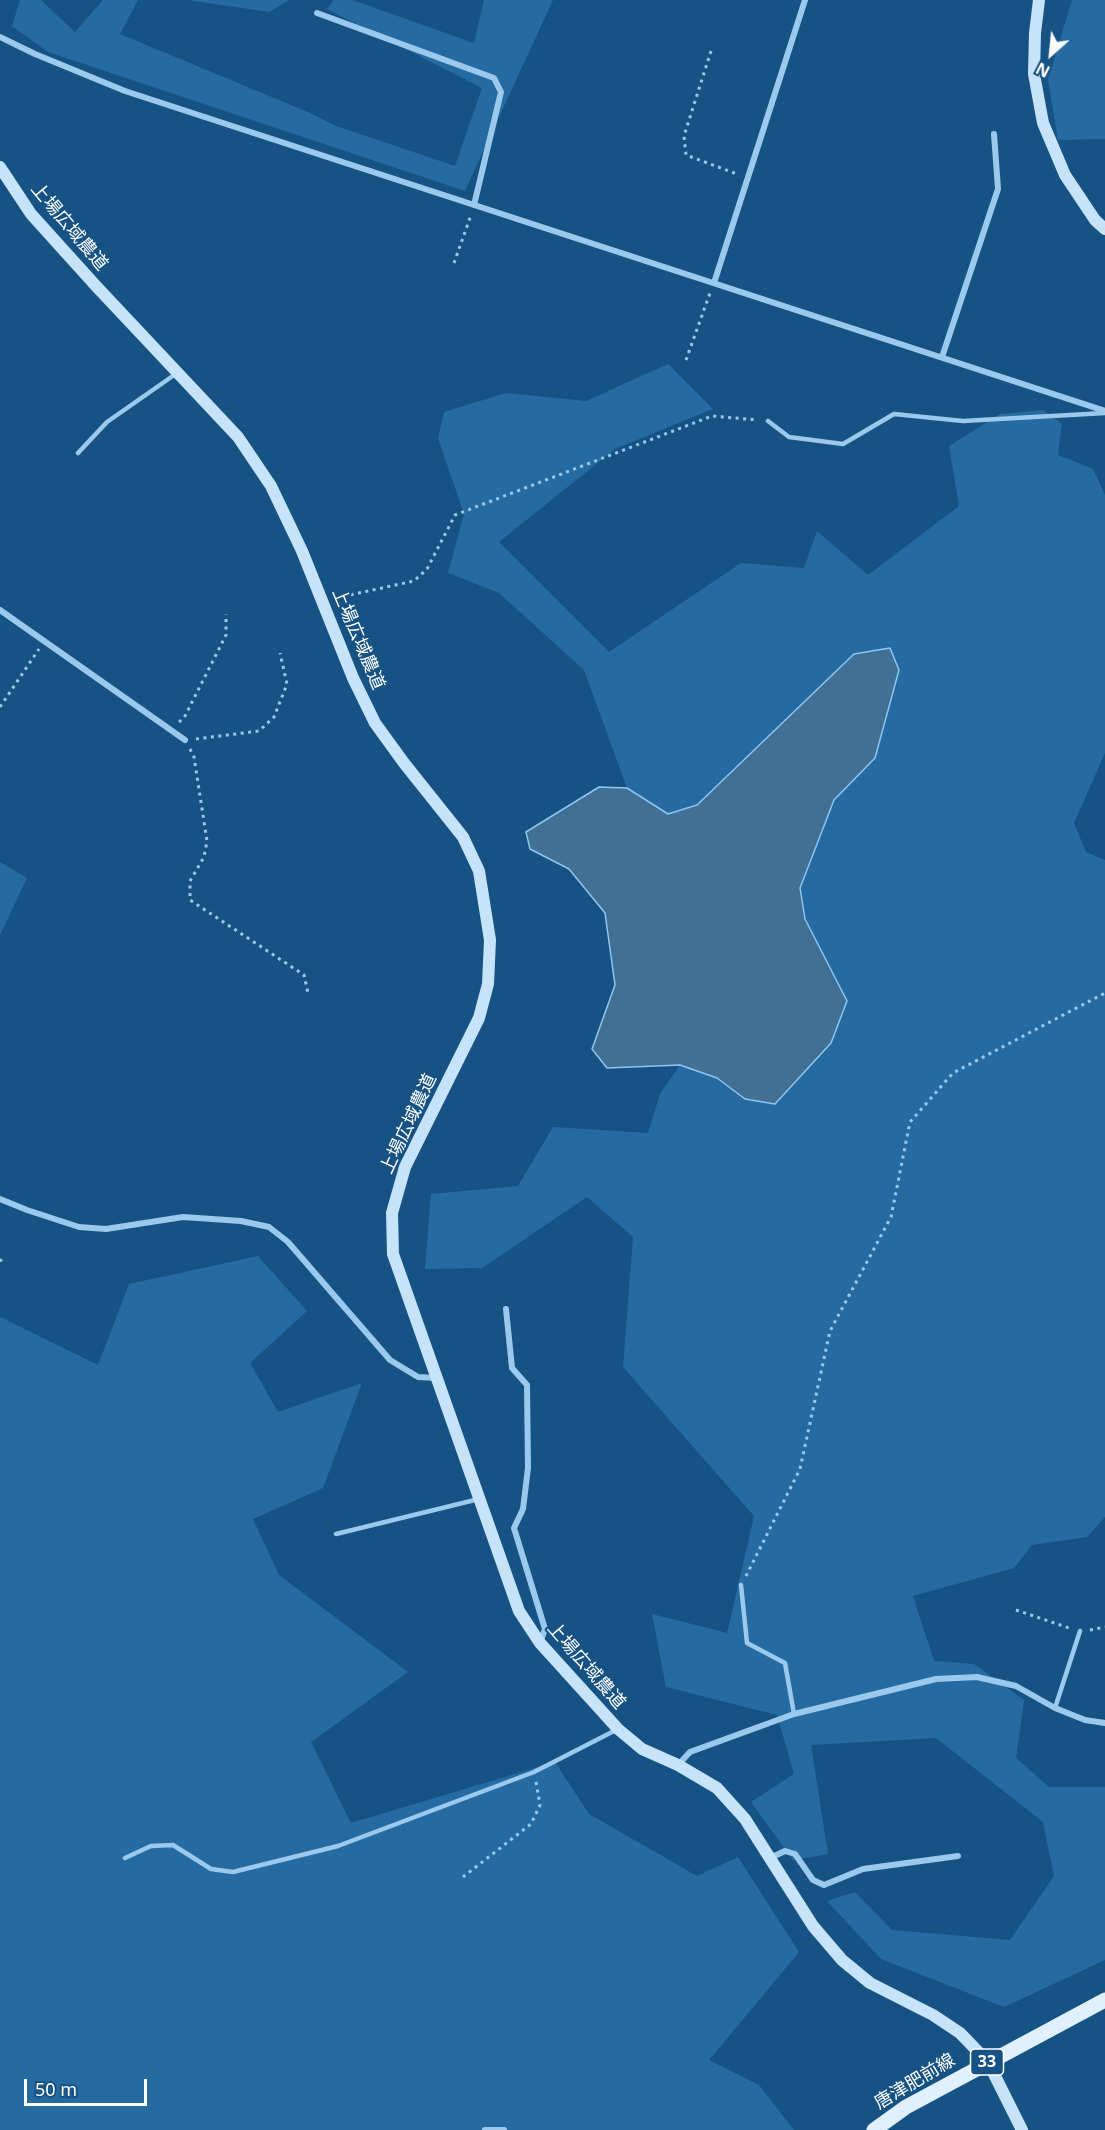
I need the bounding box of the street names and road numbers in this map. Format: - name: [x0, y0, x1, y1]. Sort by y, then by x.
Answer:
- street label: 上場広域農道: [26, 179, 112, 275]
- street label: 上場広域農道: [327, 585, 389, 693]
- street label: 上場広域農道: [376, 1070, 442, 1178]
- street label: 上場広域農道: [542, 1618, 630, 1714]
- road number: 33: [970, 2049, 1004, 2075]
- street label: 唐津肥前線: [871, 2050, 959, 2114]

